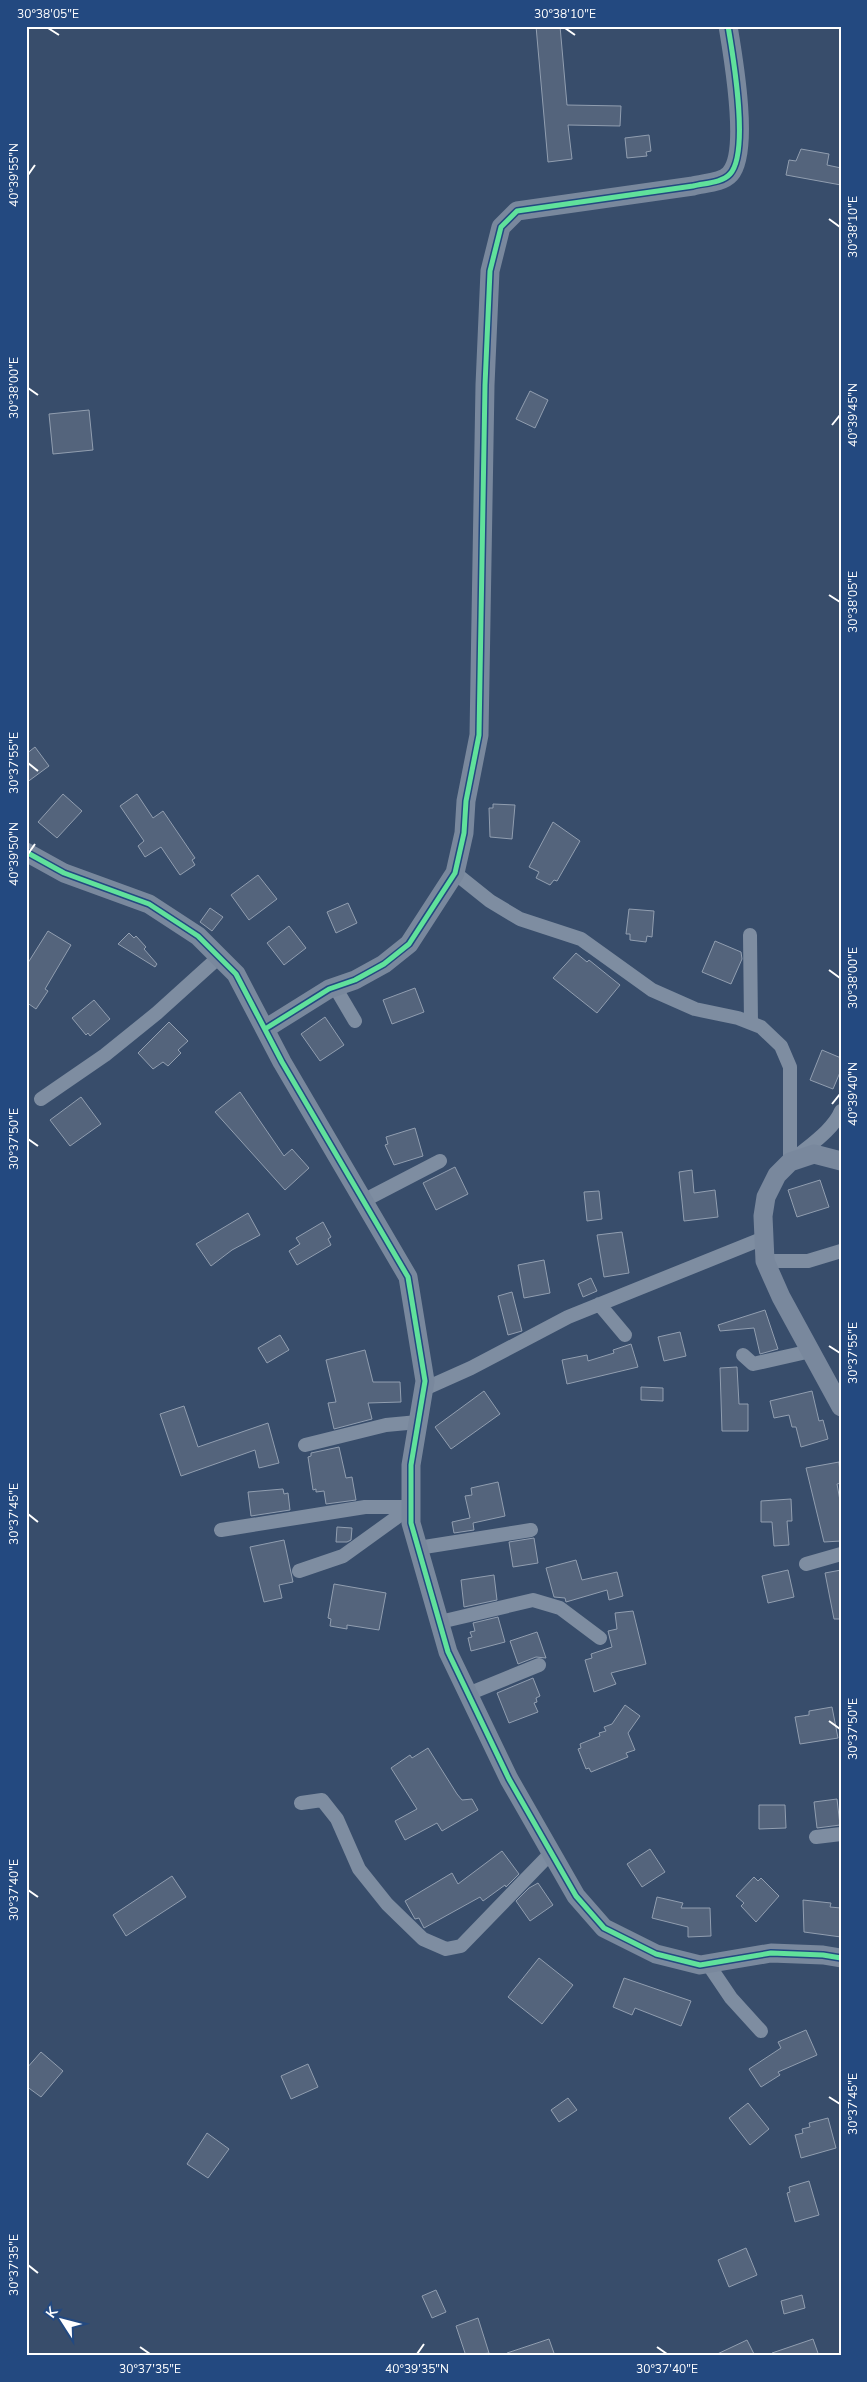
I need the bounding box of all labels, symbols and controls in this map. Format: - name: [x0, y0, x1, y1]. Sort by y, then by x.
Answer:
- text: 30°38'05"E: [17, 6, 79, 22]
- text: 30°38'10"E: [534, 6, 596, 22]
- text: 40°39'55"N: [6, 143, 22, 207]
- text: 30°38'10"E: [845, 196, 861, 258]
- text: 30°38'00"E: [6, 357, 22, 419]
- text: 40°39'45"N: [845, 383, 861, 447]
- text: 30°38'05"E: [845, 571, 861, 633]
- text: 30°37'55"E: [6, 732, 22, 794]
- text: 40°39'50"N: [6, 822, 22, 886]
- text: 30°38'00"E: [845, 947, 861, 1009]
- text: 40°39'40"N: [845, 1062, 861, 1126]
- text: 30°37'50"E: [6, 1108, 22, 1170]
- text: 30°37'55"E: [845, 1322, 861, 1384]
- text: 30°37'45"E: [6, 1483, 22, 1545]
- text: 30°37'50"E: [845, 1698, 861, 1760]
- text: 30°37'40"E: [6, 1859, 22, 1921]
- text: 30°37'45"E: [845, 2073, 861, 2135]
- text: 30°37'35"E: [6, 2234, 22, 2296]
- north arrow: [38, 2294, 88, 2344]
- text: K: [41, 2303, 63, 2322]
- text: 30°37'35"E: [119, 2361, 181, 2377]
- text: 40°39'35"N: [385, 2361, 449, 2377]
- text: 30°37'40"E: [636, 2361, 698, 2377]

